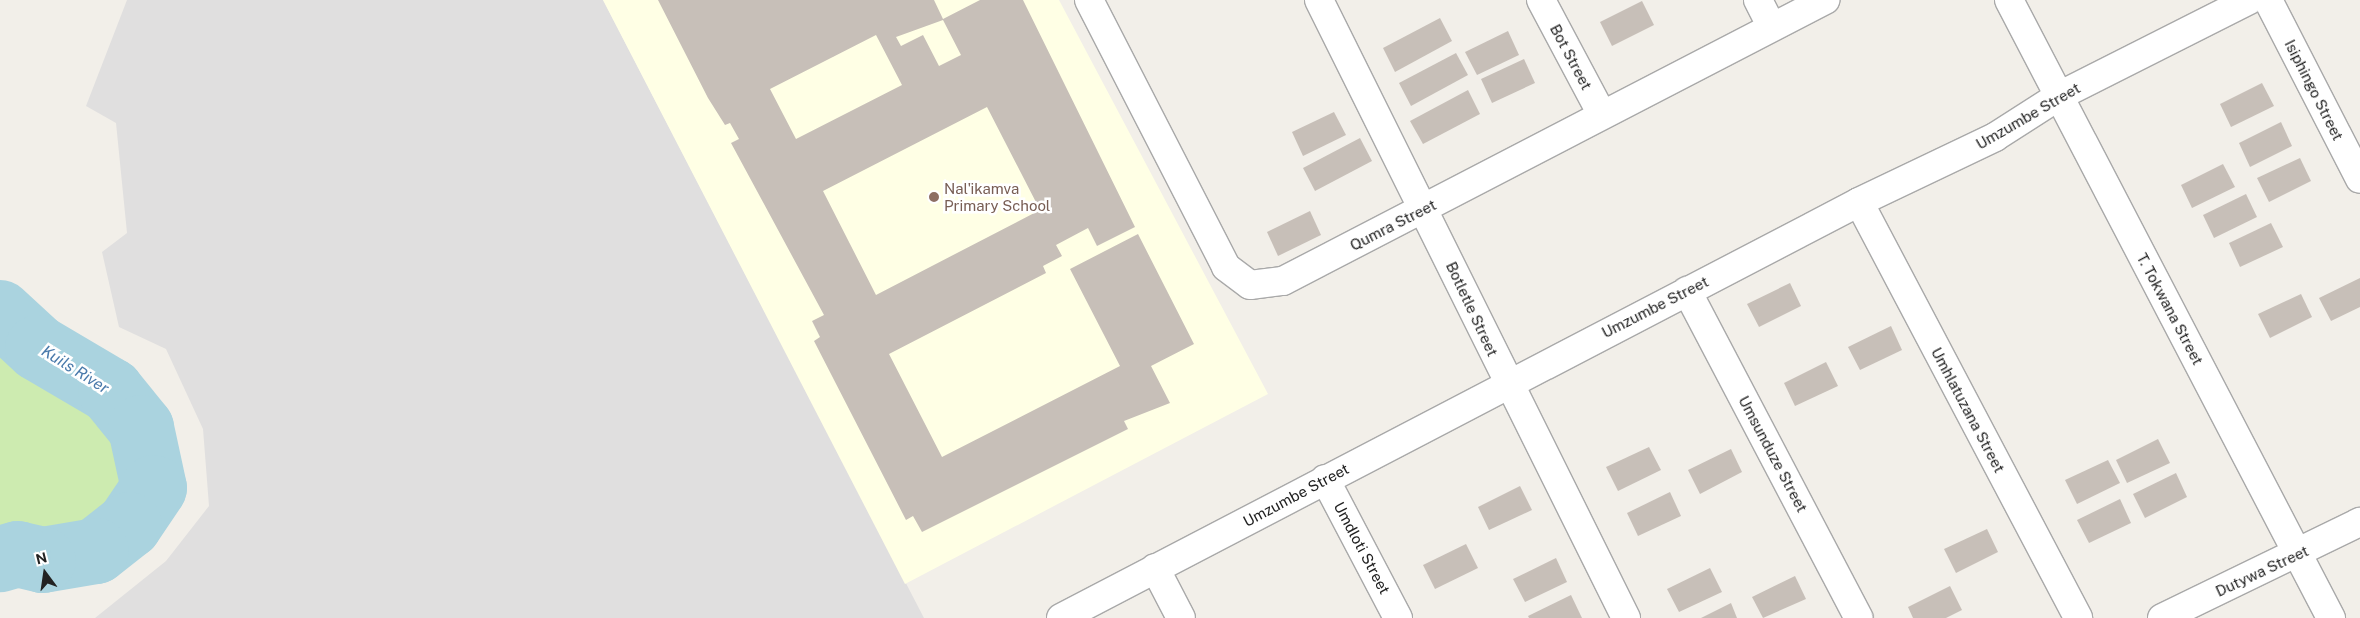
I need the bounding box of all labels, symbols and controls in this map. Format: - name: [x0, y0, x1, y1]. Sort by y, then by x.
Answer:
- street label: Bot Street: [1546, 21, 1596, 93]
- street label: Isiphingo Street: [2281, 37, 2347, 143]
- street label: Umzumbe Street: [1973, 79, 2083, 153]
- place label: Nal'ikamva Primary School: [944, 179, 1050, 214]
- marker: Nal'ikamva Primary School: [928, 191, 940, 203]
- street label: Qumra Street: [1347, 196, 1439, 254]
- street label: T. Tokwana Street: [2133, 250, 2207, 368]
- street label: Botletle Street: [1442, 259, 1502, 359]
- street label: Umzumbe Street: [1599, 272, 1711, 342]
- water label: Kuils River: [38, 342, 112, 398]
- street label: Umhlatuzana Street: [1927, 344, 2009, 476]
- street label: Umsunduze Street: [1735, 393, 1811, 515]
- street label: Umzumbe Street: [1240, 460, 1352, 530]
- street label: Umdloti Street: [1330, 499, 1394, 597]
- street label: Dutywa Street: [2213, 542, 2311, 600]
- north arrow: [20, 548, 70, 598]
- text: N: [34, 549, 49, 568]

